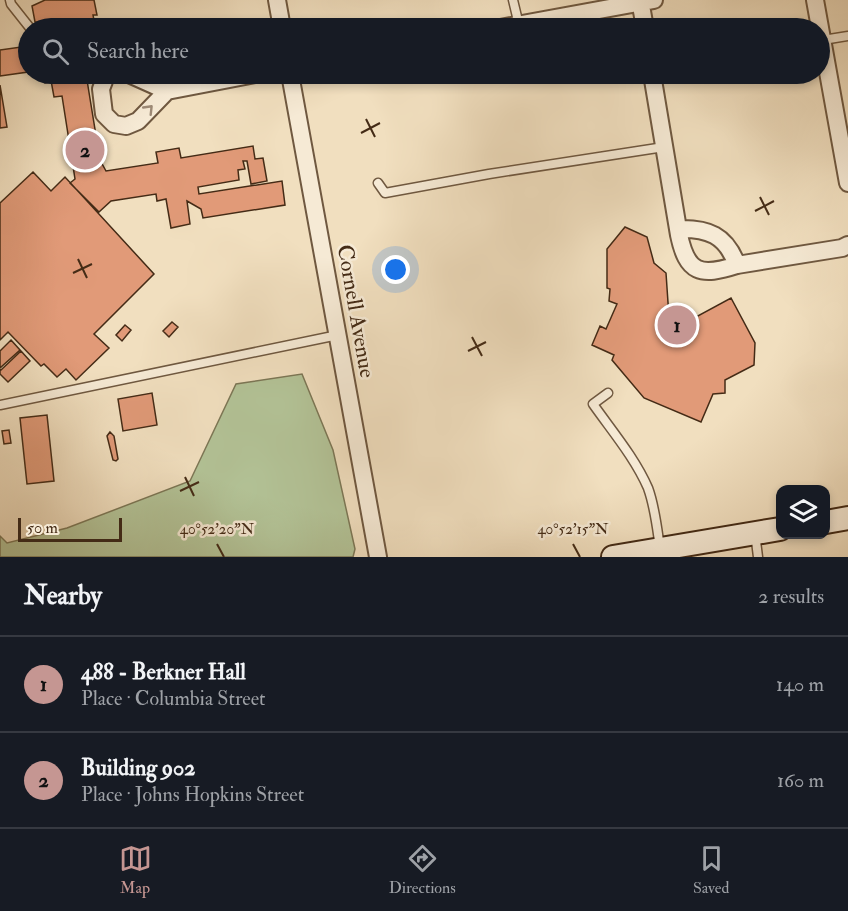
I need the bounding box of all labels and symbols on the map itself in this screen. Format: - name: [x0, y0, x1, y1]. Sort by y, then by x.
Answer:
- one-way arrow: [142, 106, 153, 116]
- pin: 2: [66, 128, 104, 172]
- street label: Cornell Avenue: [331, 242, 382, 380]
- your location: [381, 255, 410, 284]
- pin: 1: [658, 302, 696, 348]
- scale bar: [18, 515, 122, 542]
- text: 40°52'20"N: [180, 520, 255, 539]
- text: 40°52'15"N: [538, 520, 609, 539]

